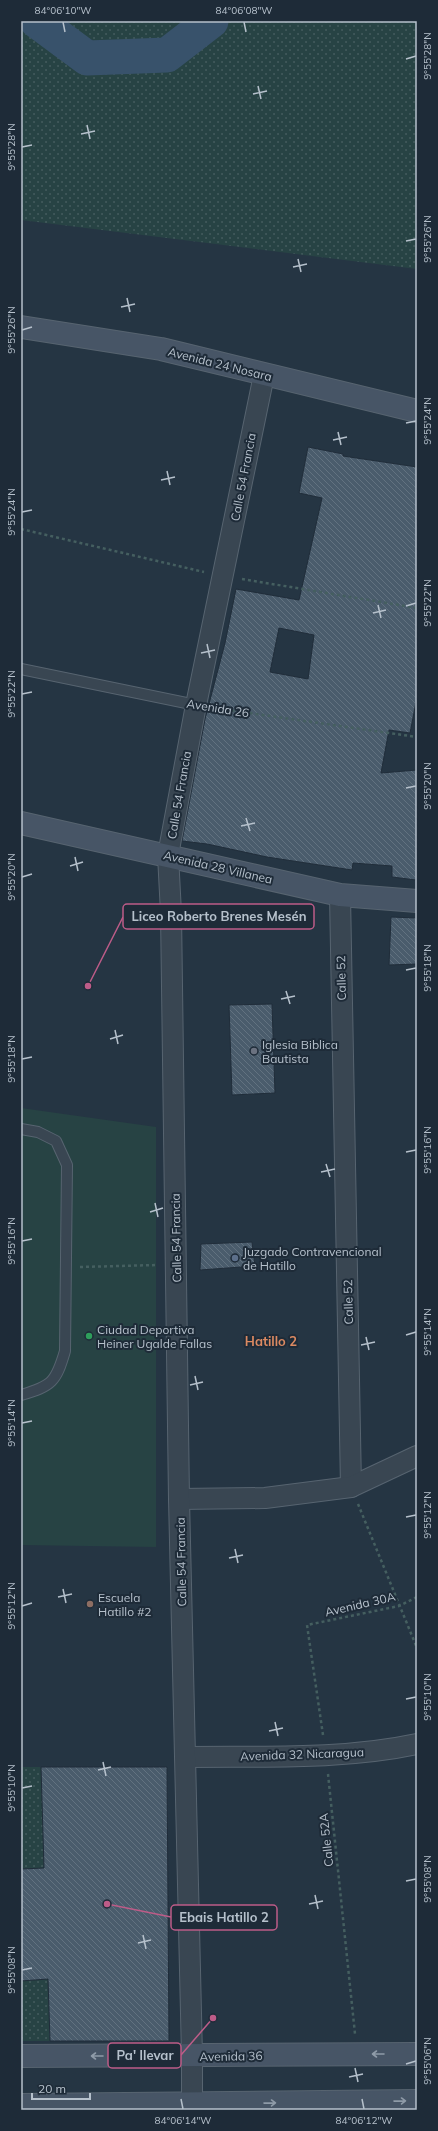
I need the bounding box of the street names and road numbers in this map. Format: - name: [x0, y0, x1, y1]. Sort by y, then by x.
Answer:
- street label: Avenida 24 Nosara: [166, 344, 274, 384]
- street label: Calle 54 Francia: [227, 432, 259, 522]
- street label: Avenida 26: [186, 696, 250, 720]
- street label: Calle 54 Francia: [164, 750, 194, 840]
- street label: Avenida 28 Villanea: [162, 847, 274, 887]
- street label: Calle 52: [333, 955, 349, 1001]
- street label: Calle 54 Francia: [168, 1193, 184, 1283]
- street label: Calle 52: [340, 1279, 356, 1325]
- street label: Calle 54 Francia: [173, 1517, 189, 1607]
- street label: Avenida 30A: [323, 1589, 397, 1619]
- street label: Avenida 32 Nicaragua: [240, 1744, 364, 1764]
- street label: Calle 52A: [316, 1812, 336, 1868]
- street label: Avenida 36: [199, 2048, 263, 2064]

